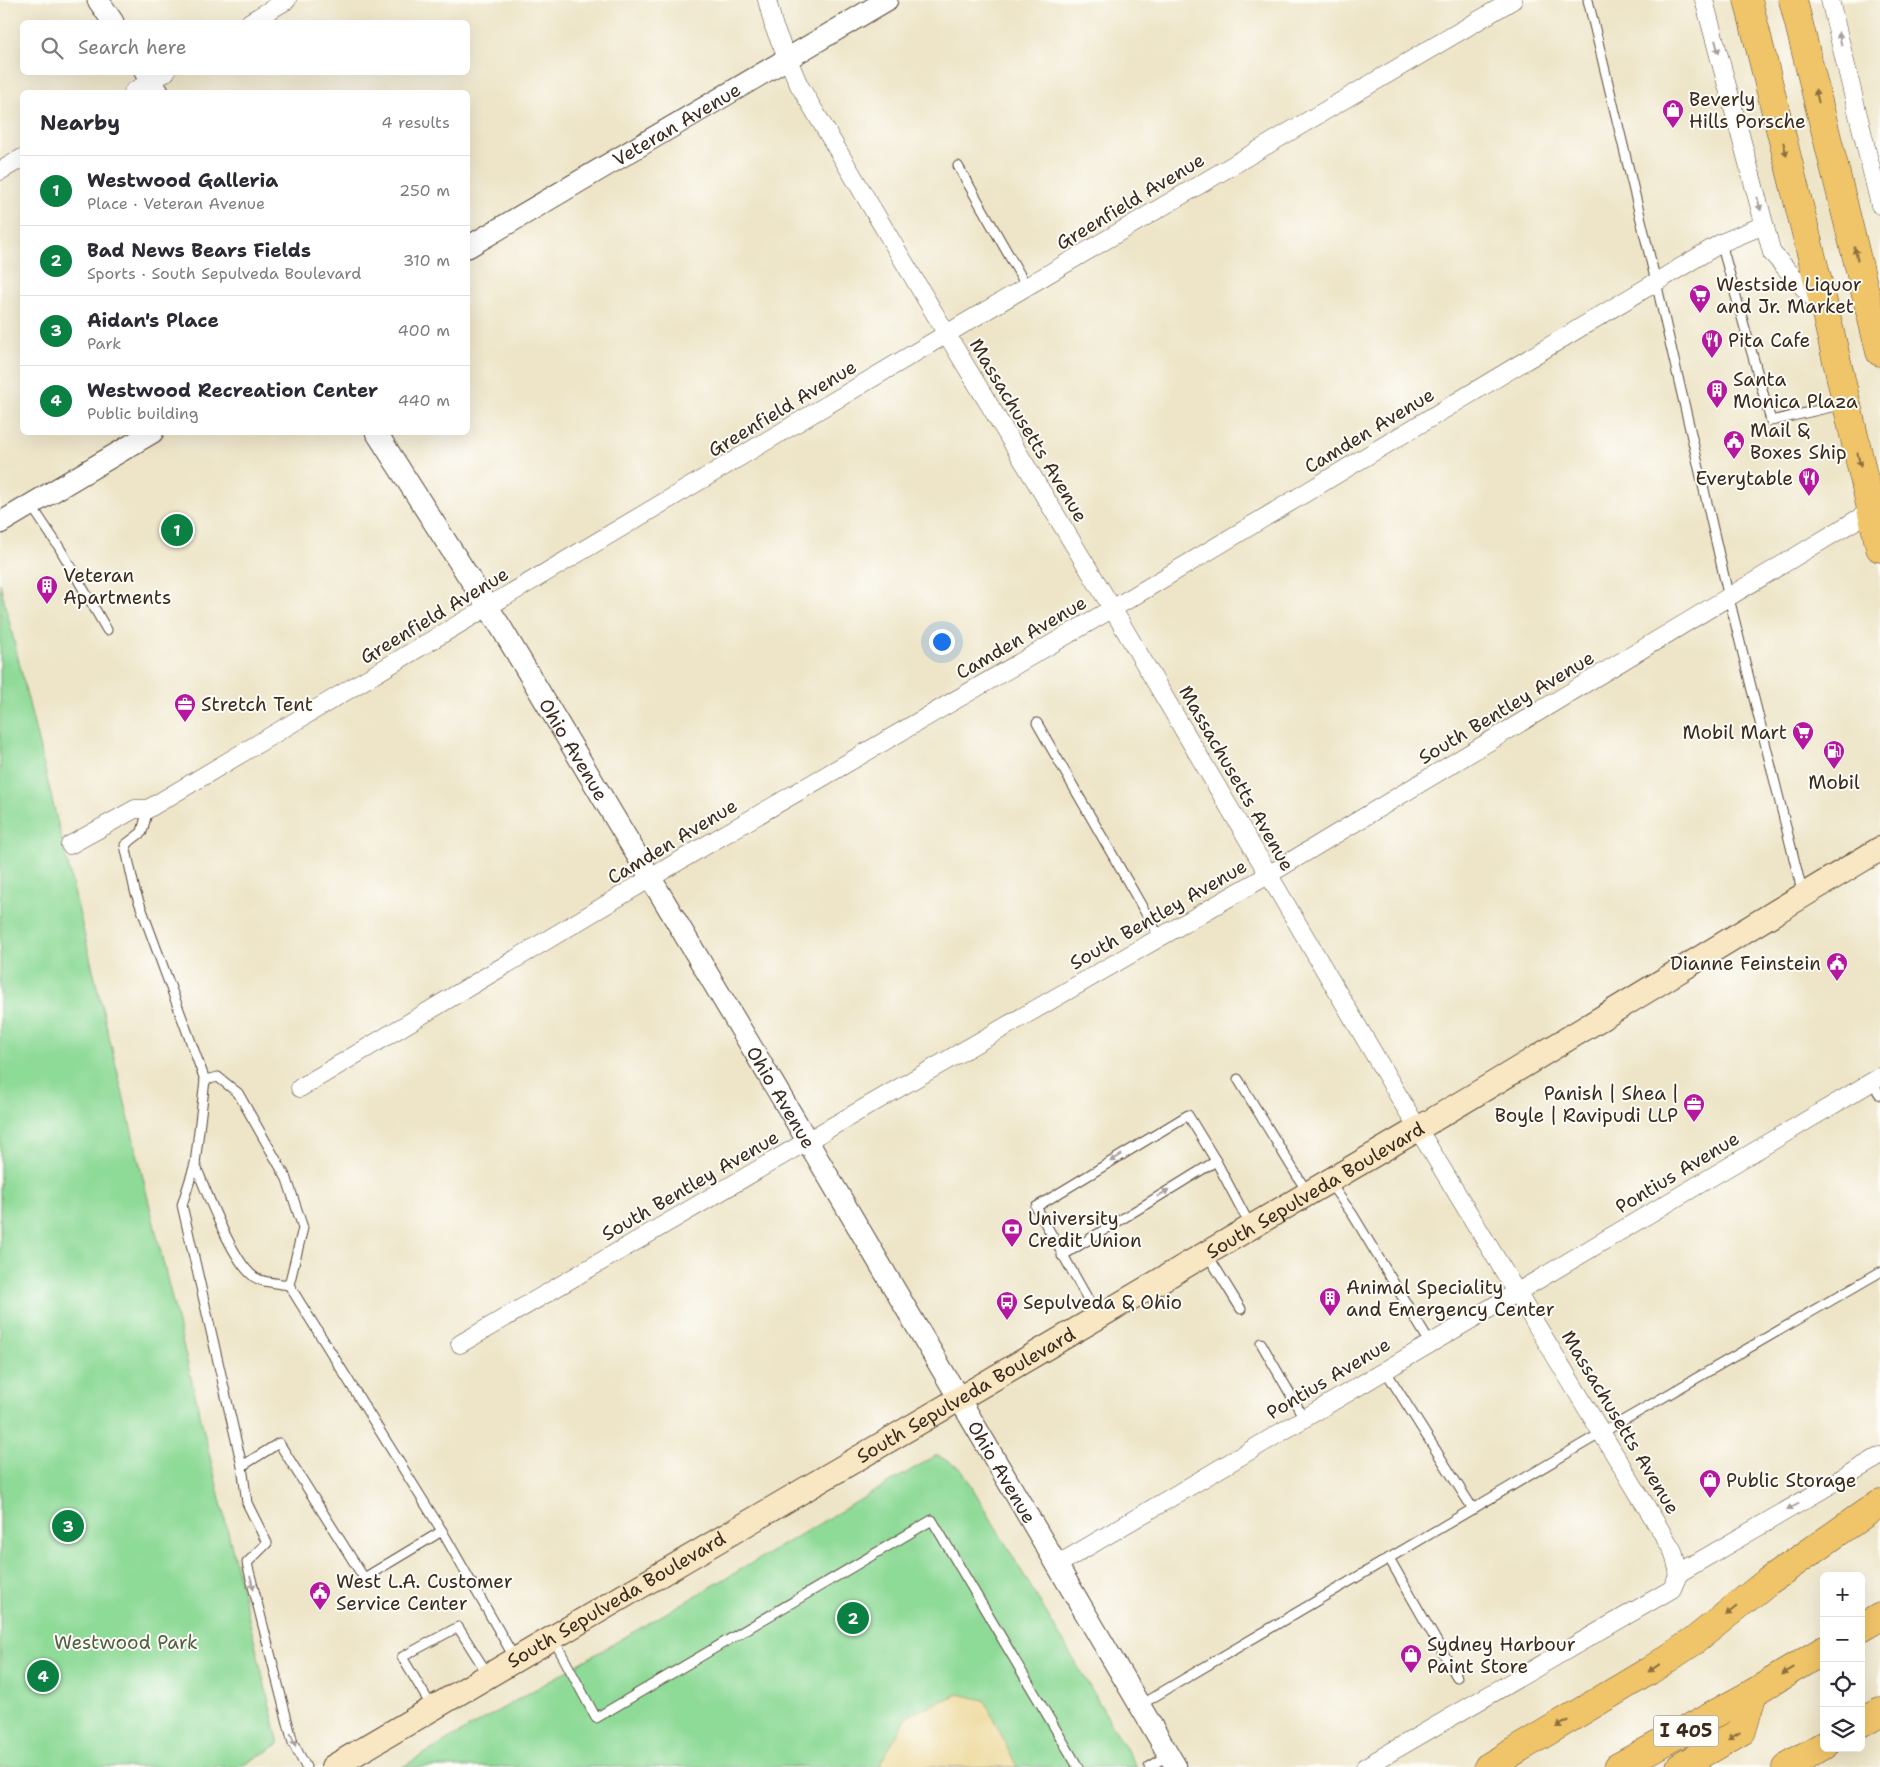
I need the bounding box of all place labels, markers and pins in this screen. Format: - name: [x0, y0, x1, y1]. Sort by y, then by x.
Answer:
- place label: Beverly Hills Porsche: [1689, 87, 1806, 134]
- shop icon: Beverly Hills Porsche: [1661, 98, 1685, 129]
- place label: Westside Liquor and Jr. Market: [1716, 272, 1862, 319]
- supermarket icon: Westside Liquor and Jr. Market: [1688, 283, 1712, 314]
- restaurant icon: Pita Cafe: [1700, 328, 1724, 359]
- place label: Pita Cafe: [1728, 328, 1810, 353]
- place label: Santa Monica Plaza: [1733, 367, 1858, 414]
- building icon: Santa Monica Plaza: [1705, 378, 1729, 409]
- place label: Mail & Boxes Ship: [1750, 418, 1847, 465]
- public building icon: Mail & Boxes Ship: [1722, 429, 1746, 460]
- place label: Everytable: [1696, 466, 1793, 491]
- restaurant icon: Everytable: [1797, 466, 1821, 497]
- pin: 1: [161, 511, 193, 549]
- place label: Veteran Apartments: [63, 563, 171, 610]
- building icon: Veteran Apartments: [35, 574, 59, 605]
- office icon: Stretch Tent: [173, 692, 197, 723]
- place label: Stretch Tent: [201, 692, 313, 717]
- place label: Mobil Mart: [1683, 720, 1787, 745]
- supermarket icon: Mobil Mart: [1791, 720, 1815, 751]
- fuel station icon: Mobil: [1822, 739, 1846, 770]
- place label: Mobil: [1808, 770, 1860, 795]
- place label: Dianne Feinstein: [1670, 951, 1821, 976]
- public building icon: Dianne Feinstein: [1825, 951, 1849, 982]
- place label: Panish | Shea | Boyle | Ravipudi LLP: [1495, 1081, 1678, 1128]
- office icon: Panish | Shea | Boyle | Ravipudi LLP: [1682, 1092, 1706, 1123]
- place label: University Credit Union: [1028, 1206, 1142, 1253]
- bank icon: University Credit Union: [1000, 1217, 1024, 1248]
- place label: Animal Speciality and Emergency Center: [1346, 1275, 1555, 1322]
- building icon: Animal Speciality and Emergency Center: [1318, 1286, 1342, 1317]
- bus stop icon: Sepulveda & Ohio: [995, 1290, 1019, 1321]
- place label: Sepulveda & Ohio: [1023, 1290, 1182, 1315]
- shop icon: Public Storage: [1698, 1468, 1722, 1499]
- place label: Public Storage: [1726, 1468, 1857, 1493]
- pin: 3: [52, 1507, 84, 1545]
- place label: West L.A. Customer Service Center: [336, 1569, 513, 1616]
- public building icon: West L.A. Customer Service Center: [308, 1580, 332, 1611]
- pin: 2: [837, 1599, 869, 1637]
- place label: Sydney Harbour Paint Store: [1427, 1632, 1576, 1679]
- shop icon: Sydney Harbour Paint Store: [1399, 1643, 1423, 1674]
- pin: 4: [27, 1657, 59, 1695]

